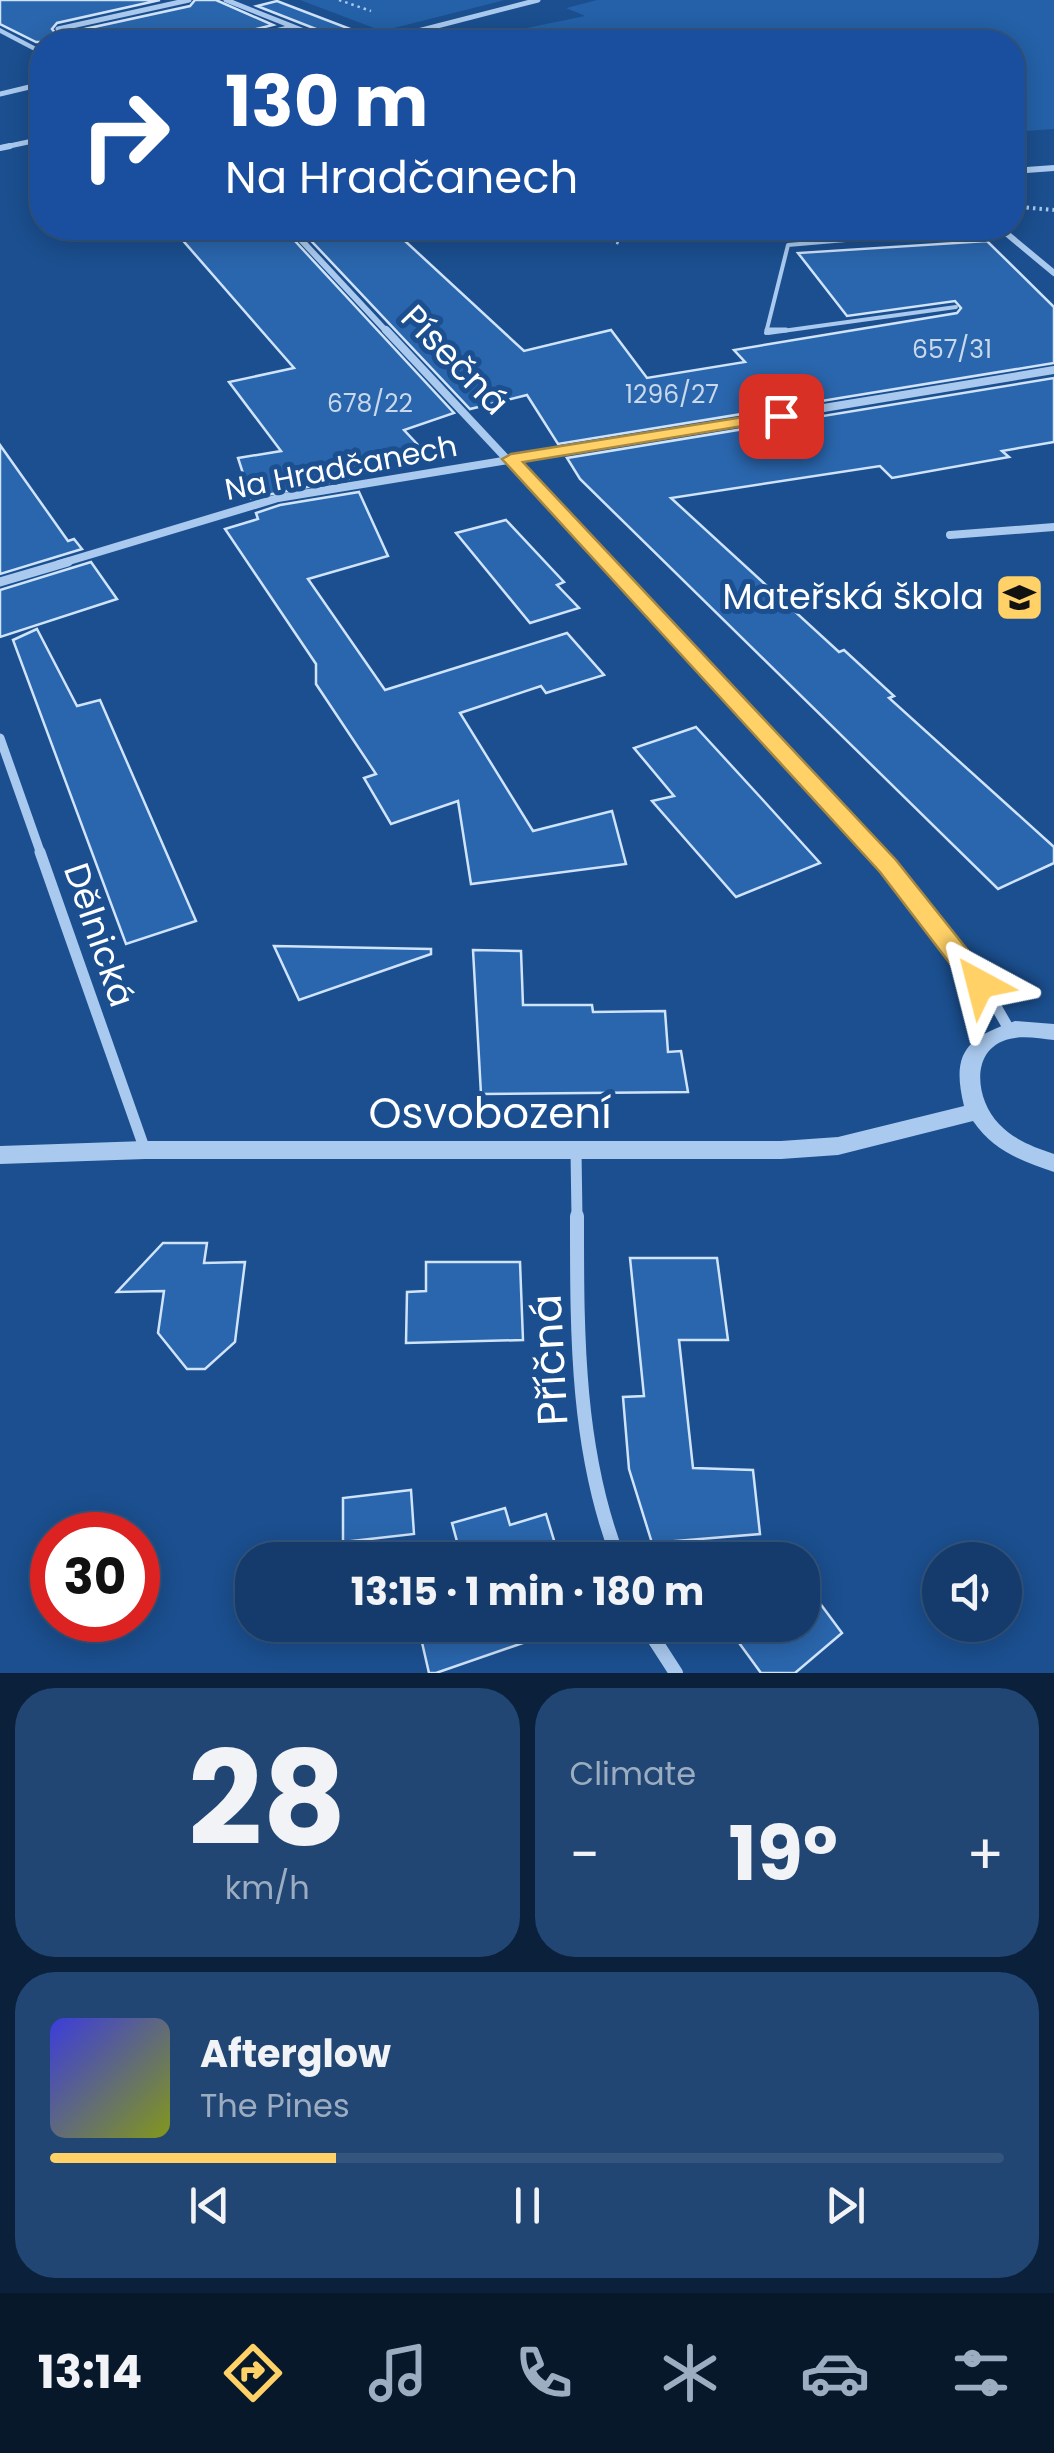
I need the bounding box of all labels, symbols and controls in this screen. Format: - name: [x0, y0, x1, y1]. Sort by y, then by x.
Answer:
- text: 130 m: [225, 52, 428, 151]
- icon: right: [60, 70, 190, 200]
- text: Na Hradčanech: [225, 146, 578, 209]
- street label: Písečná: [390, 294, 520, 426]
- house number: 657/31: [912, 332, 992, 367]
- pin: [739, 374, 824, 459]
- house number: 1296/27: [625, 377, 719, 412]
- house number: 678/22: [327, 386, 413, 421]
- icon: arrive: [754, 389, 809, 444]
- street label: Na Hradčanech: [221, 424, 461, 511]
- school or university icon: Mateřská škola: [993, 571, 1045, 623]
- place label: Mateřská škola: [722, 572, 984, 621]
- street label: Dělnická: [52, 856, 147, 1013]
- position arrow: [928, 932, 1032, 1036]
- street label: Osvobození: [368, 1084, 612, 1143]
- street label: Příčná: [517, 1293, 582, 1427]
- speed limit sign: 30: [30, 1512, 160, 1642]
- map controls: [922, 1542, 1022, 1642]
- button: sound: [922, 1542, 1022, 1642]
- text: 13:15 · 1 min · 180 m: [351, 1565, 704, 1618]
- text: 28: [188, 1707, 346, 1890]
- text: Climate: [570, 1751, 696, 1796]
- text: 19°: [729, 1801, 838, 1906]
- text: −: [570, 1816, 600, 1893]
- text: +: [966, 1816, 1004, 1893]
- text: km/h: [225, 1865, 310, 1910]
- text: Afterglow: [200, 2027, 391, 2080]
- text: The Pines: [200, 2083, 350, 2128]
- icon: previous: [182, 2178, 237, 2233]
- icon: pause: [500, 2178, 555, 2233]
- icon: next: [818, 2178, 873, 2233]
- icon: directions: [218, 2338, 288, 2408]
- icon: music: [363, 2338, 433, 2408]
- icon: phone: [509, 2338, 579, 2408]
- icon: climate: [655, 2338, 725, 2408]
- icon: car: [800, 2338, 870, 2408]
- icon: filters: [946, 2338, 1016, 2408]
- text: 13:14: [38, 2341, 142, 2404]

